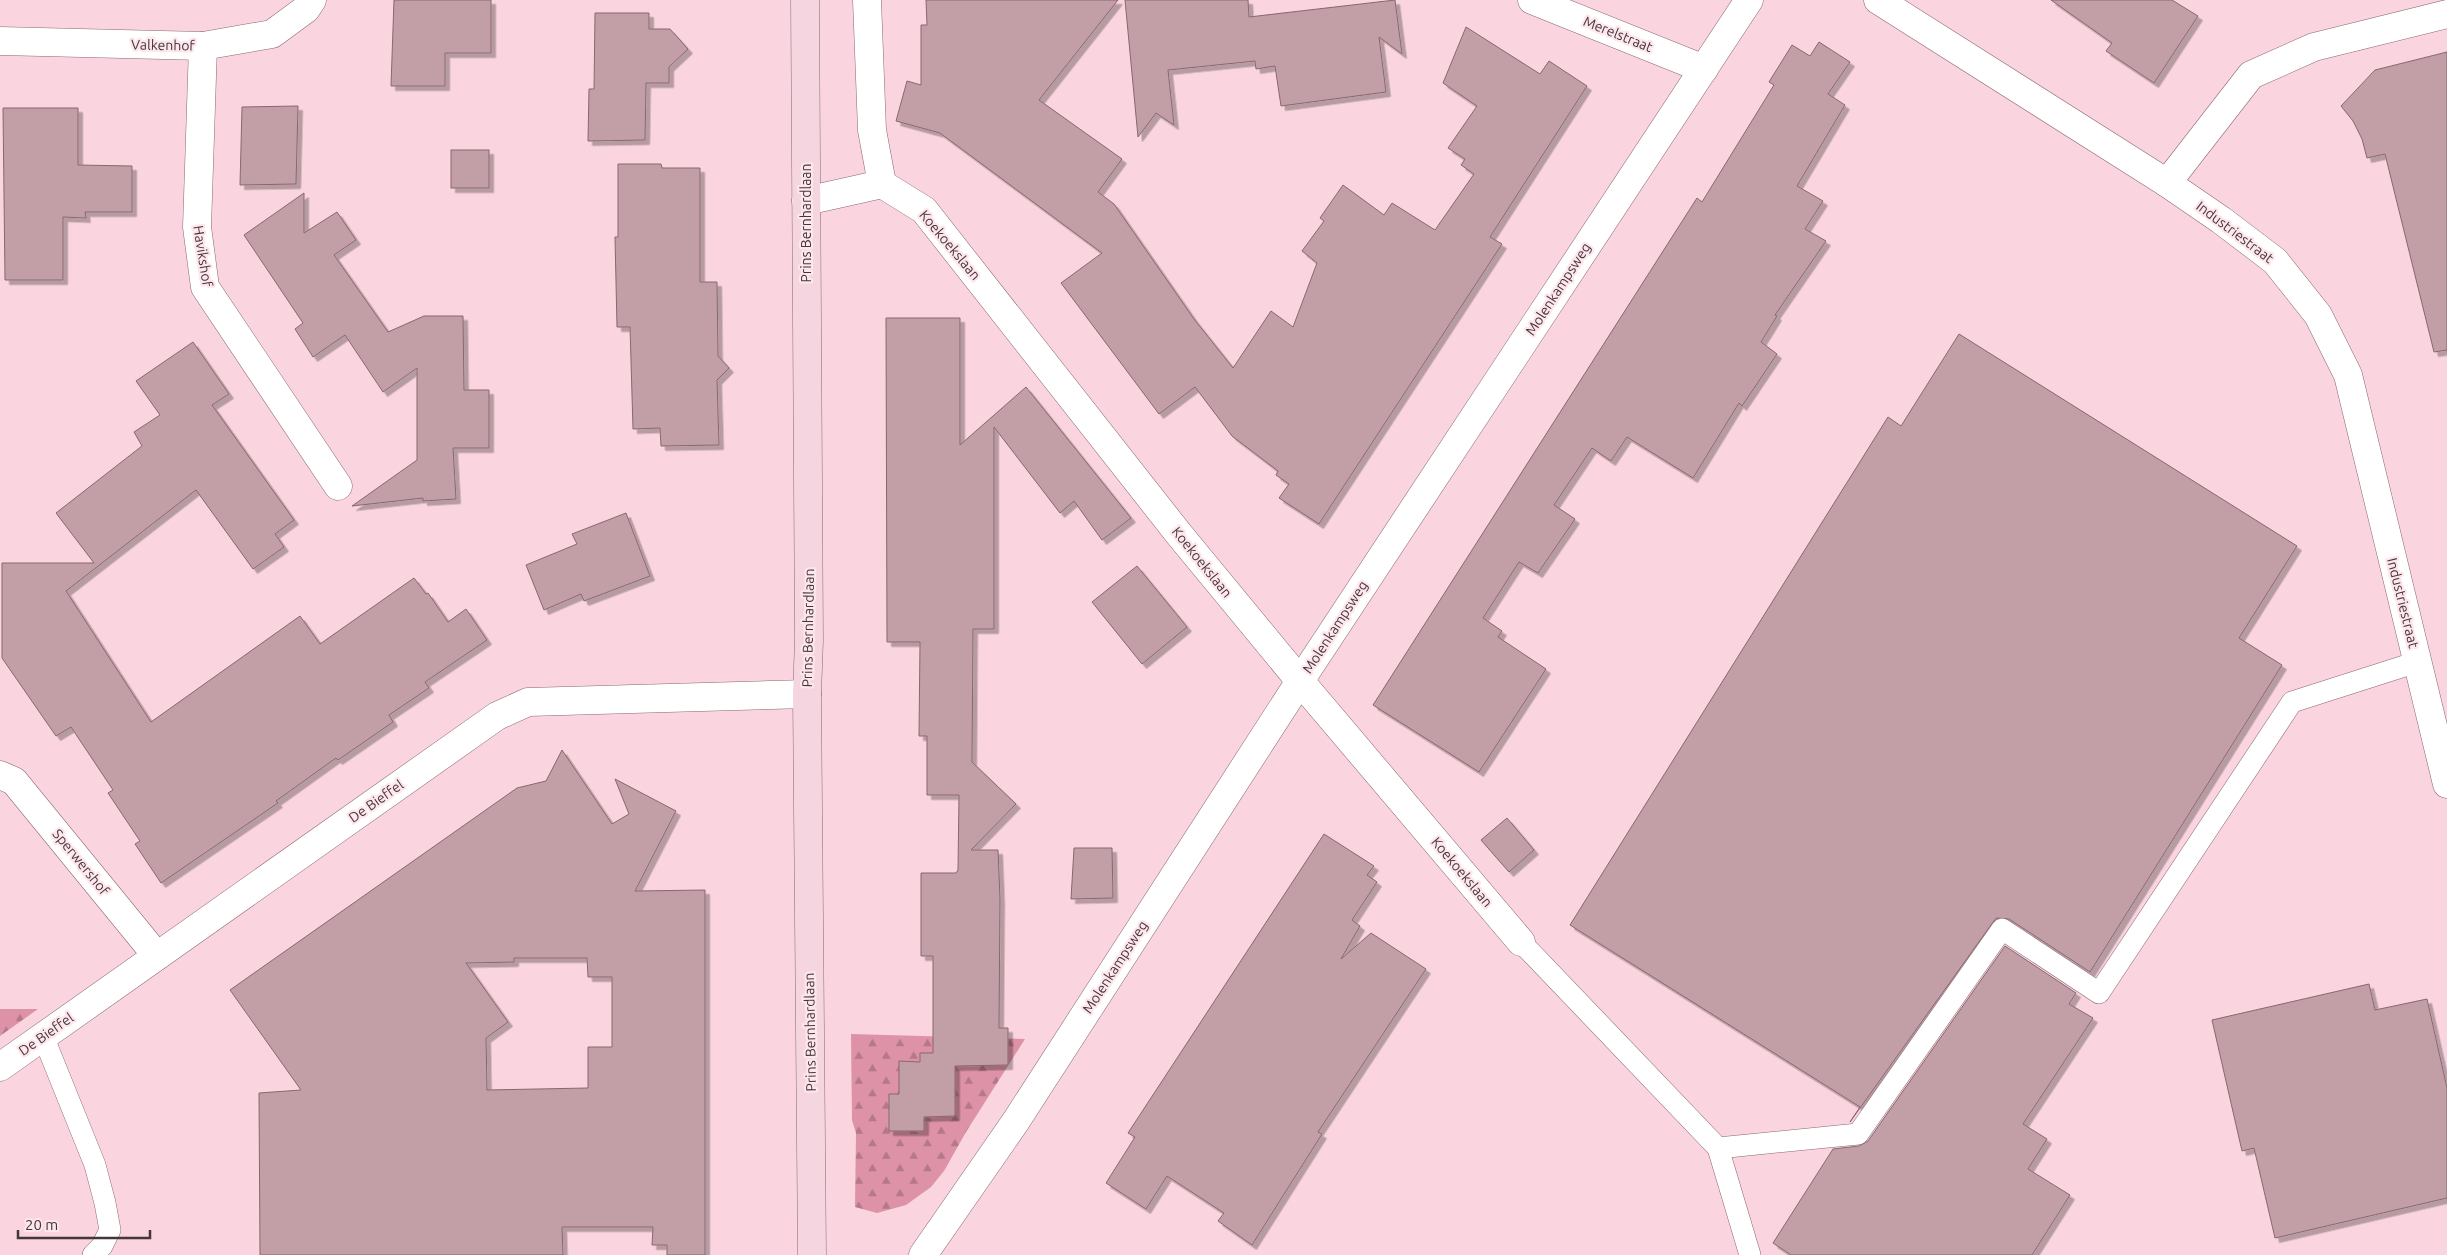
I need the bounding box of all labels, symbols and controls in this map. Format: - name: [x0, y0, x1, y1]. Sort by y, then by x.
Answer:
- street label: Merelstraat: [1581, 13, 1655, 55]
- street label: Valkenhof: [131, 36, 196, 54]
- street label: Prins Bernhardlaan: [798, 163, 814, 283]
- street label: Industriestraat: [2193, 198, 2277, 267]
- street label: Koekoekslaan: [916, 207, 984, 283]
- street label: Havikshof: [190, 224, 216, 288]
- street label: Molenkampsweg: [1522, 240, 1594, 338]
- street label: Koekoekslaan: [1169, 523, 1235, 601]
- street label: Industriestraat: [2384, 556, 2422, 650]
- street label: Prins Bernhardlaan: [799, 568, 817, 688]
- street label: Molenkampsweg: [1299, 578, 1371, 676]
- street label: De Bieffel: [346, 776, 407, 826]
- street label: Sperwershof: [50, 826, 113, 899]
- street label: Koekoekslaan: [1428, 834, 1496, 910]
- street label: Molenkampsweg: [1079, 918, 1151, 1016]
- street label: Prins Bernhardlaan: [801, 972, 819, 1092]
- street label: De Bieffel: [16, 1009, 77, 1059]
- scale bar: [18, 1208, 150, 1240]
- text: 20 m: [25, 1216, 58, 1233]

